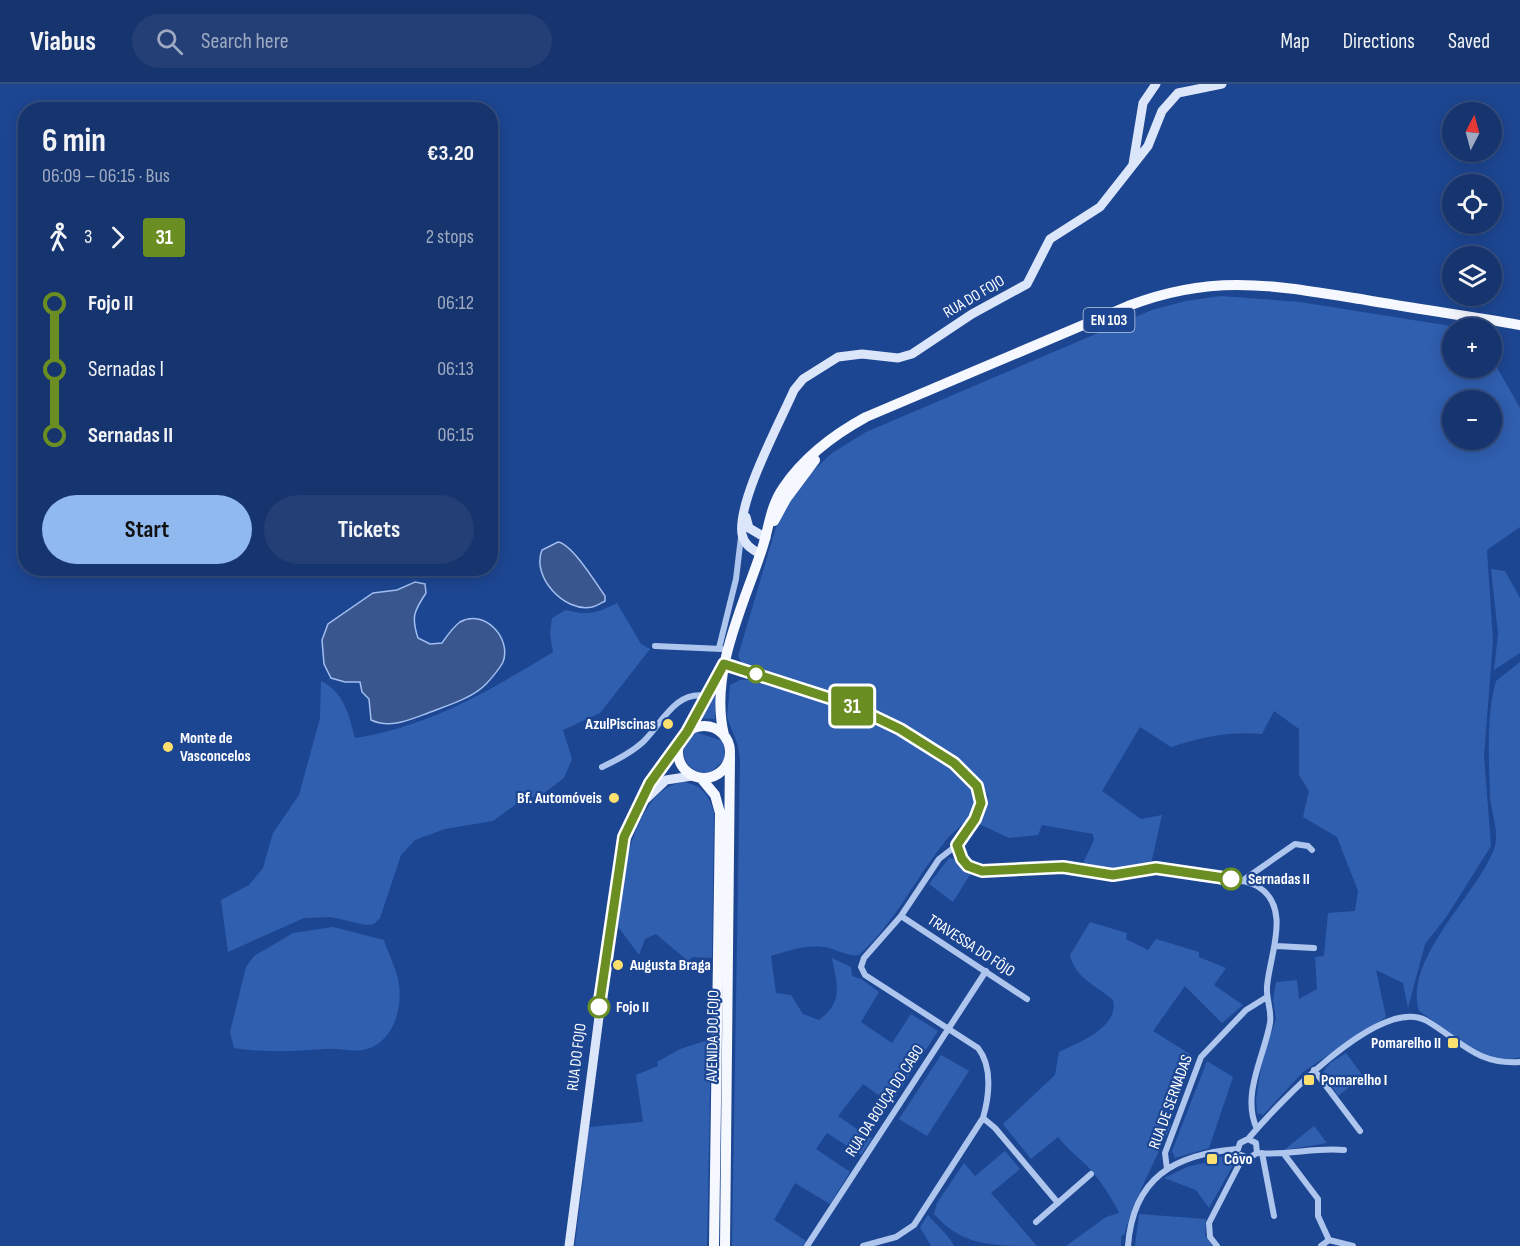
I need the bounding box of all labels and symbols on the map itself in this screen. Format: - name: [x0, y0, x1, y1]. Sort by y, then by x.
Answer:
- north arrow: [1442, 102, 1502, 162]
- street label: RUA DO FOJO: [940, 271, 1008, 323]
- road number: EN 103: [1084, 308, 1134, 332]
- unlabelled marker: [747, 665, 765, 683]
- line badge: 31: [825, 686, 879, 726]
- place label: AzulPiscinas: [584, 715, 656, 734]
- marker: AzulPiscinas: [661, 717, 675, 731]
- place label: Monte de Vasconcelos: [180, 729, 251, 766]
- marker: Monte de Vasconcelos: [161, 740, 175, 754]
- place label: Bf. Automóveis: [517, 789, 602, 808]
- marker: Bf. Automóveis: [607, 791, 621, 805]
- marker: Sernadas II: [1220, 868, 1242, 890]
- place label: Sernadas II: [1248, 870, 1310, 889]
- street label: TRAVESSA DO FÔJO: [924, 911, 1018, 981]
- place label: Augusta Braga: [629, 956, 711, 975]
- marker: Augusta Braga: [611, 958, 625, 972]
- street label: AVENIDA DO FOJO: [703, 990, 723, 1083]
- marker: Fojo II: [588, 996, 610, 1018]
- place label: Fojo II: [616, 998, 649, 1017]
- street label: RUA DO FOJO: [563, 1022, 591, 1092]
- place label: Pomarelho II: [1371, 1034, 1441, 1053]
- marker: Pomarelho II: [1446, 1036, 1460, 1050]
- street label: RUA DA BOUÇA DO CABO: [842, 1041, 928, 1161]
- street label: RUA DE SERNADAS: [1145, 1052, 1197, 1152]
- place label: Pomarelho I: [1321, 1071, 1387, 1090]
- marker: Pomarelho I: [1302, 1073, 1316, 1087]
- place label: Côvo: [1224, 1150, 1253, 1169]
- marker: Côvo: [1205, 1152, 1219, 1166]

